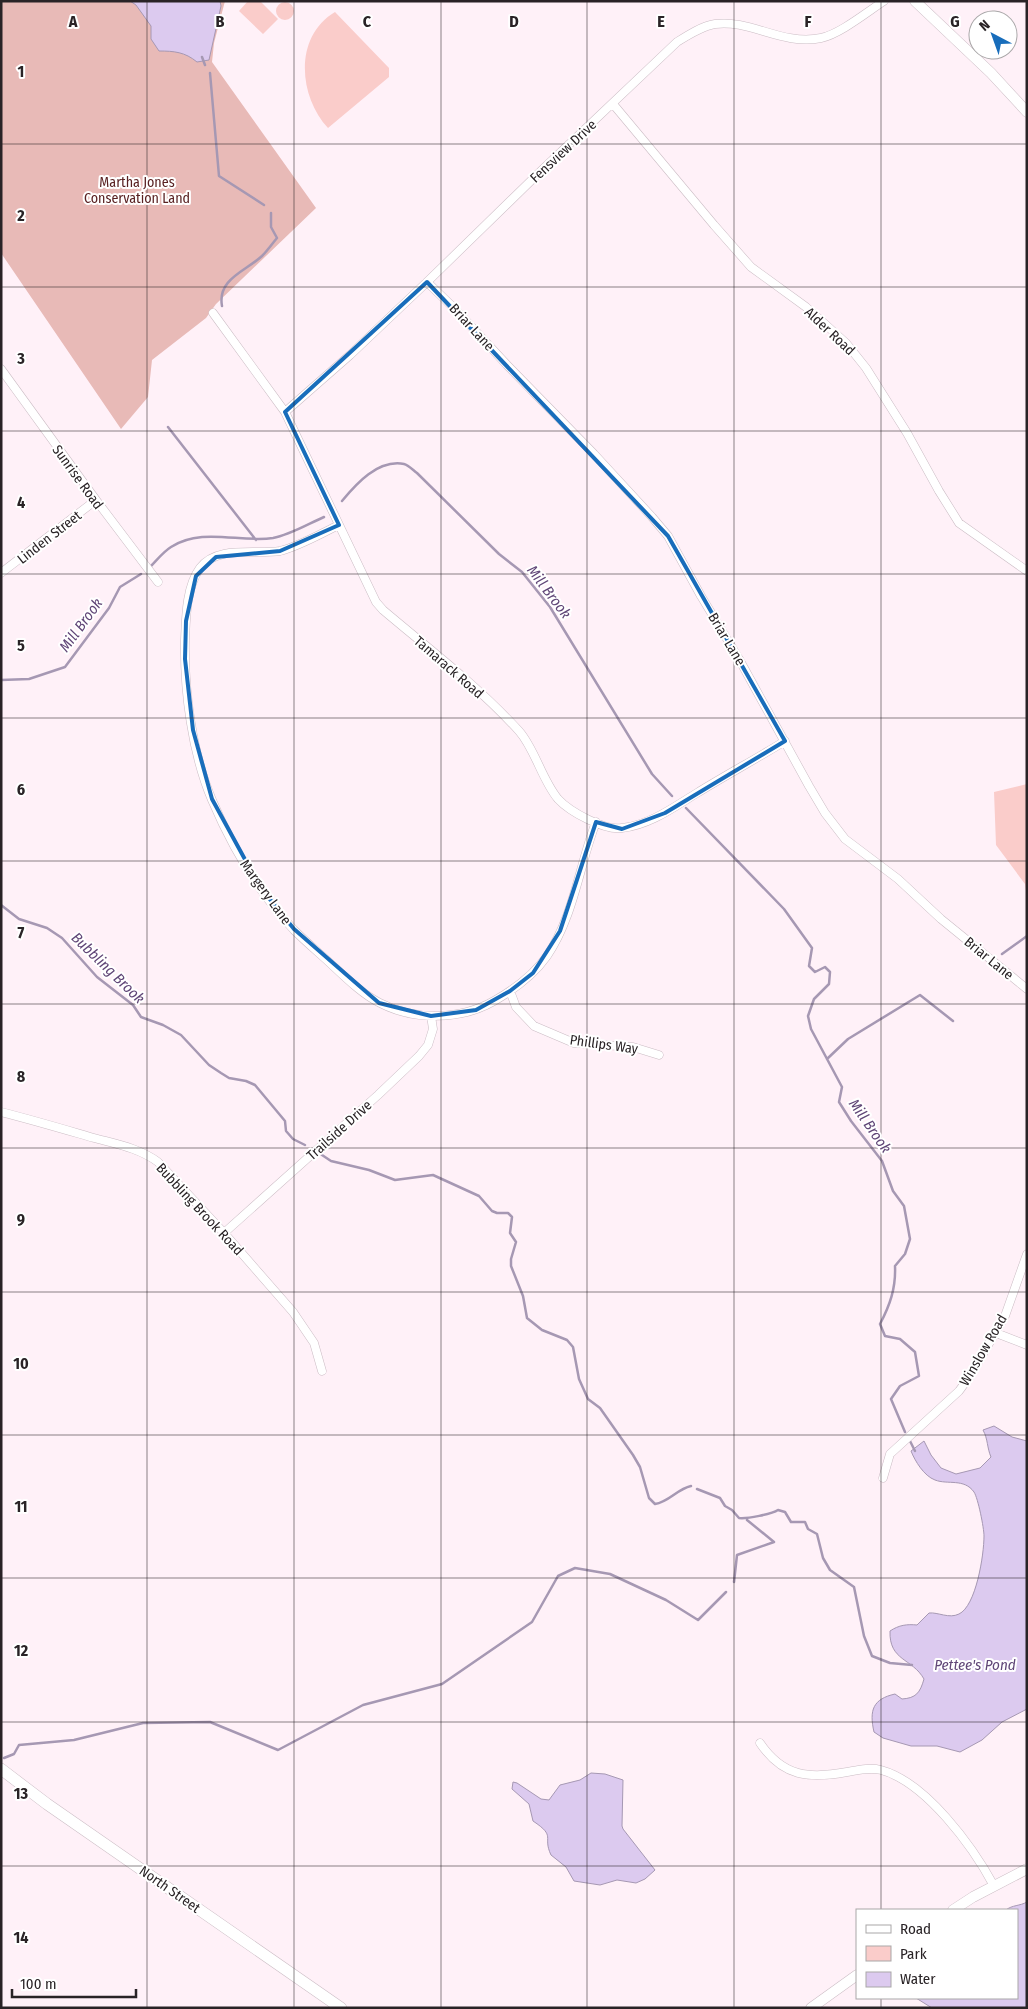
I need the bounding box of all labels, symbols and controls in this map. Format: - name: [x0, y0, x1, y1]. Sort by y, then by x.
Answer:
- north arrow: [968, 10, 1018, 60]
- text: A: [68, 12, 78, 31]
- text: B: [216, 12, 225, 31]
- text: C: [363, 12, 372, 31]
- text: D: [509, 12, 519, 31]
- text: E: [657, 12, 665, 31]
- text: F: [804, 12, 812, 31]
- text: G: [950, 12, 960, 31]
- text: N: [976, 16, 994, 35]
- text: 1: [18, 62, 24, 81]
- street label: Fensview Drive: [527, 116, 600, 186]
- park label: Martha Jones Conservation Land: [84, 174, 190, 207]
- text: 2: [16, 206, 25, 225]
- street label: Briar Lane: [446, 300, 498, 355]
- street label: Alder Road: [801, 304, 858, 359]
- text: 3: [16, 349, 25, 368]
- street label: Sunrise Road: [49, 442, 107, 513]
- text: 4: [17, 493, 25, 512]
- street label: Linden Street: [14, 507, 85, 568]
- water label: Mill Brook: [523, 562, 575, 623]
- water label: Mill Brook: [56, 594, 107, 655]
- street label: Briar Lane: [704, 610, 749, 669]
- street label: Tamarack Road: [410, 633, 487, 702]
- text: 5: [17, 636, 25, 655]
- text: 6: [17, 780, 25, 799]
- street label: Margery Lane: [236, 856, 295, 928]
- text: 7: [18, 923, 25, 942]
- water label: Bubbling Brook: [68, 929, 149, 1008]
- street label: Briar Lane: [961, 933, 1017, 983]
- street label: Phillips Way: [569, 1031, 640, 1058]
- text: 8: [17, 1067, 26, 1086]
- water label: Mill Brook: [845, 1096, 895, 1157]
- street label: Trailside Drive: [303, 1097, 375, 1164]
- street label: Bubbling Brook Road: [152, 1160, 247, 1259]
- text: 9: [17, 1210, 25, 1229]
- street label: Winslow Road: [956, 1311, 1011, 1389]
- text: 10: [13, 1354, 29, 1373]
- text: 11: [14, 1497, 28, 1516]
- text: 12: [14, 1641, 29, 1660]
- water label: Pettee's Pond: [934, 1656, 1016, 1674]
- text: 13: [14, 1784, 29, 1803]
- street label: North Street: [136, 1862, 204, 1917]
- legend: [856, 1909, 1018, 1999]
- text: Road: [900, 1920, 931, 1938]
- text: 14: [14, 1928, 29, 1947]
- text: Park: [900, 1945, 927, 1963]
- scale bar: [12, 1966, 136, 1998]
- text: Water: [900, 1970, 936, 1988]
- text: 100 m: [20, 1975, 57, 1993]

